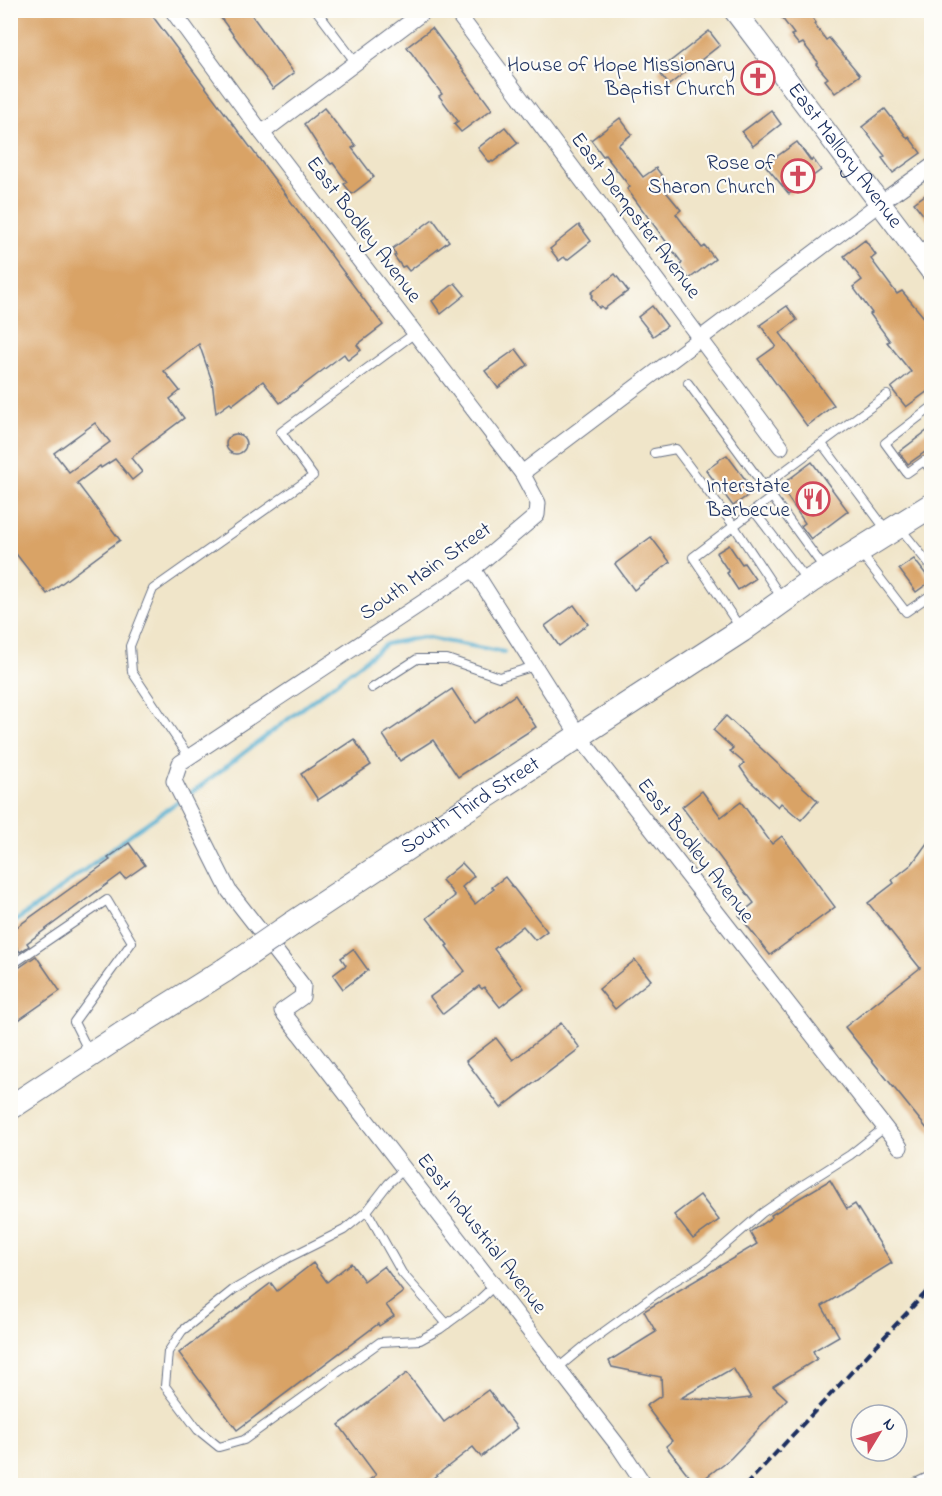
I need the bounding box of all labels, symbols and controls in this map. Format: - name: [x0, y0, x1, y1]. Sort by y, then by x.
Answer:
- place label: House of Hope Missionary Baptist Church: [507, 51, 735, 105]
- church icon: House of Hope Missionary Baptist Church: [740, 60, 776, 96]
- street label: East Mallory Avenue: [779, 77, 910, 235]
- street label: East Dempster Avenue: [562, 127, 708, 306]
- place label: Rose of Sharon Church: [648, 149, 775, 203]
- street label: East Bodley Avenue: [296, 150, 428, 311]
- church icon: Rose of Sharon Church: [780, 158, 816, 194]
- place label: Interstate Barbecue: [706, 472, 791, 526]
- restaurant icon: Interstate Barbecue: [795, 481, 831, 517]
- street label: South Main Street: [354, 515, 498, 629]
- street label: South Third Street: [395, 750, 546, 863]
- street label: East Bodley Avenue: [627, 772, 762, 931]
- street label: East Industrial Avenue: [409, 1147, 554, 1321]
- north arrow: [849, 1403, 909, 1463]
- text: N: [876, 1413, 902, 1437]

